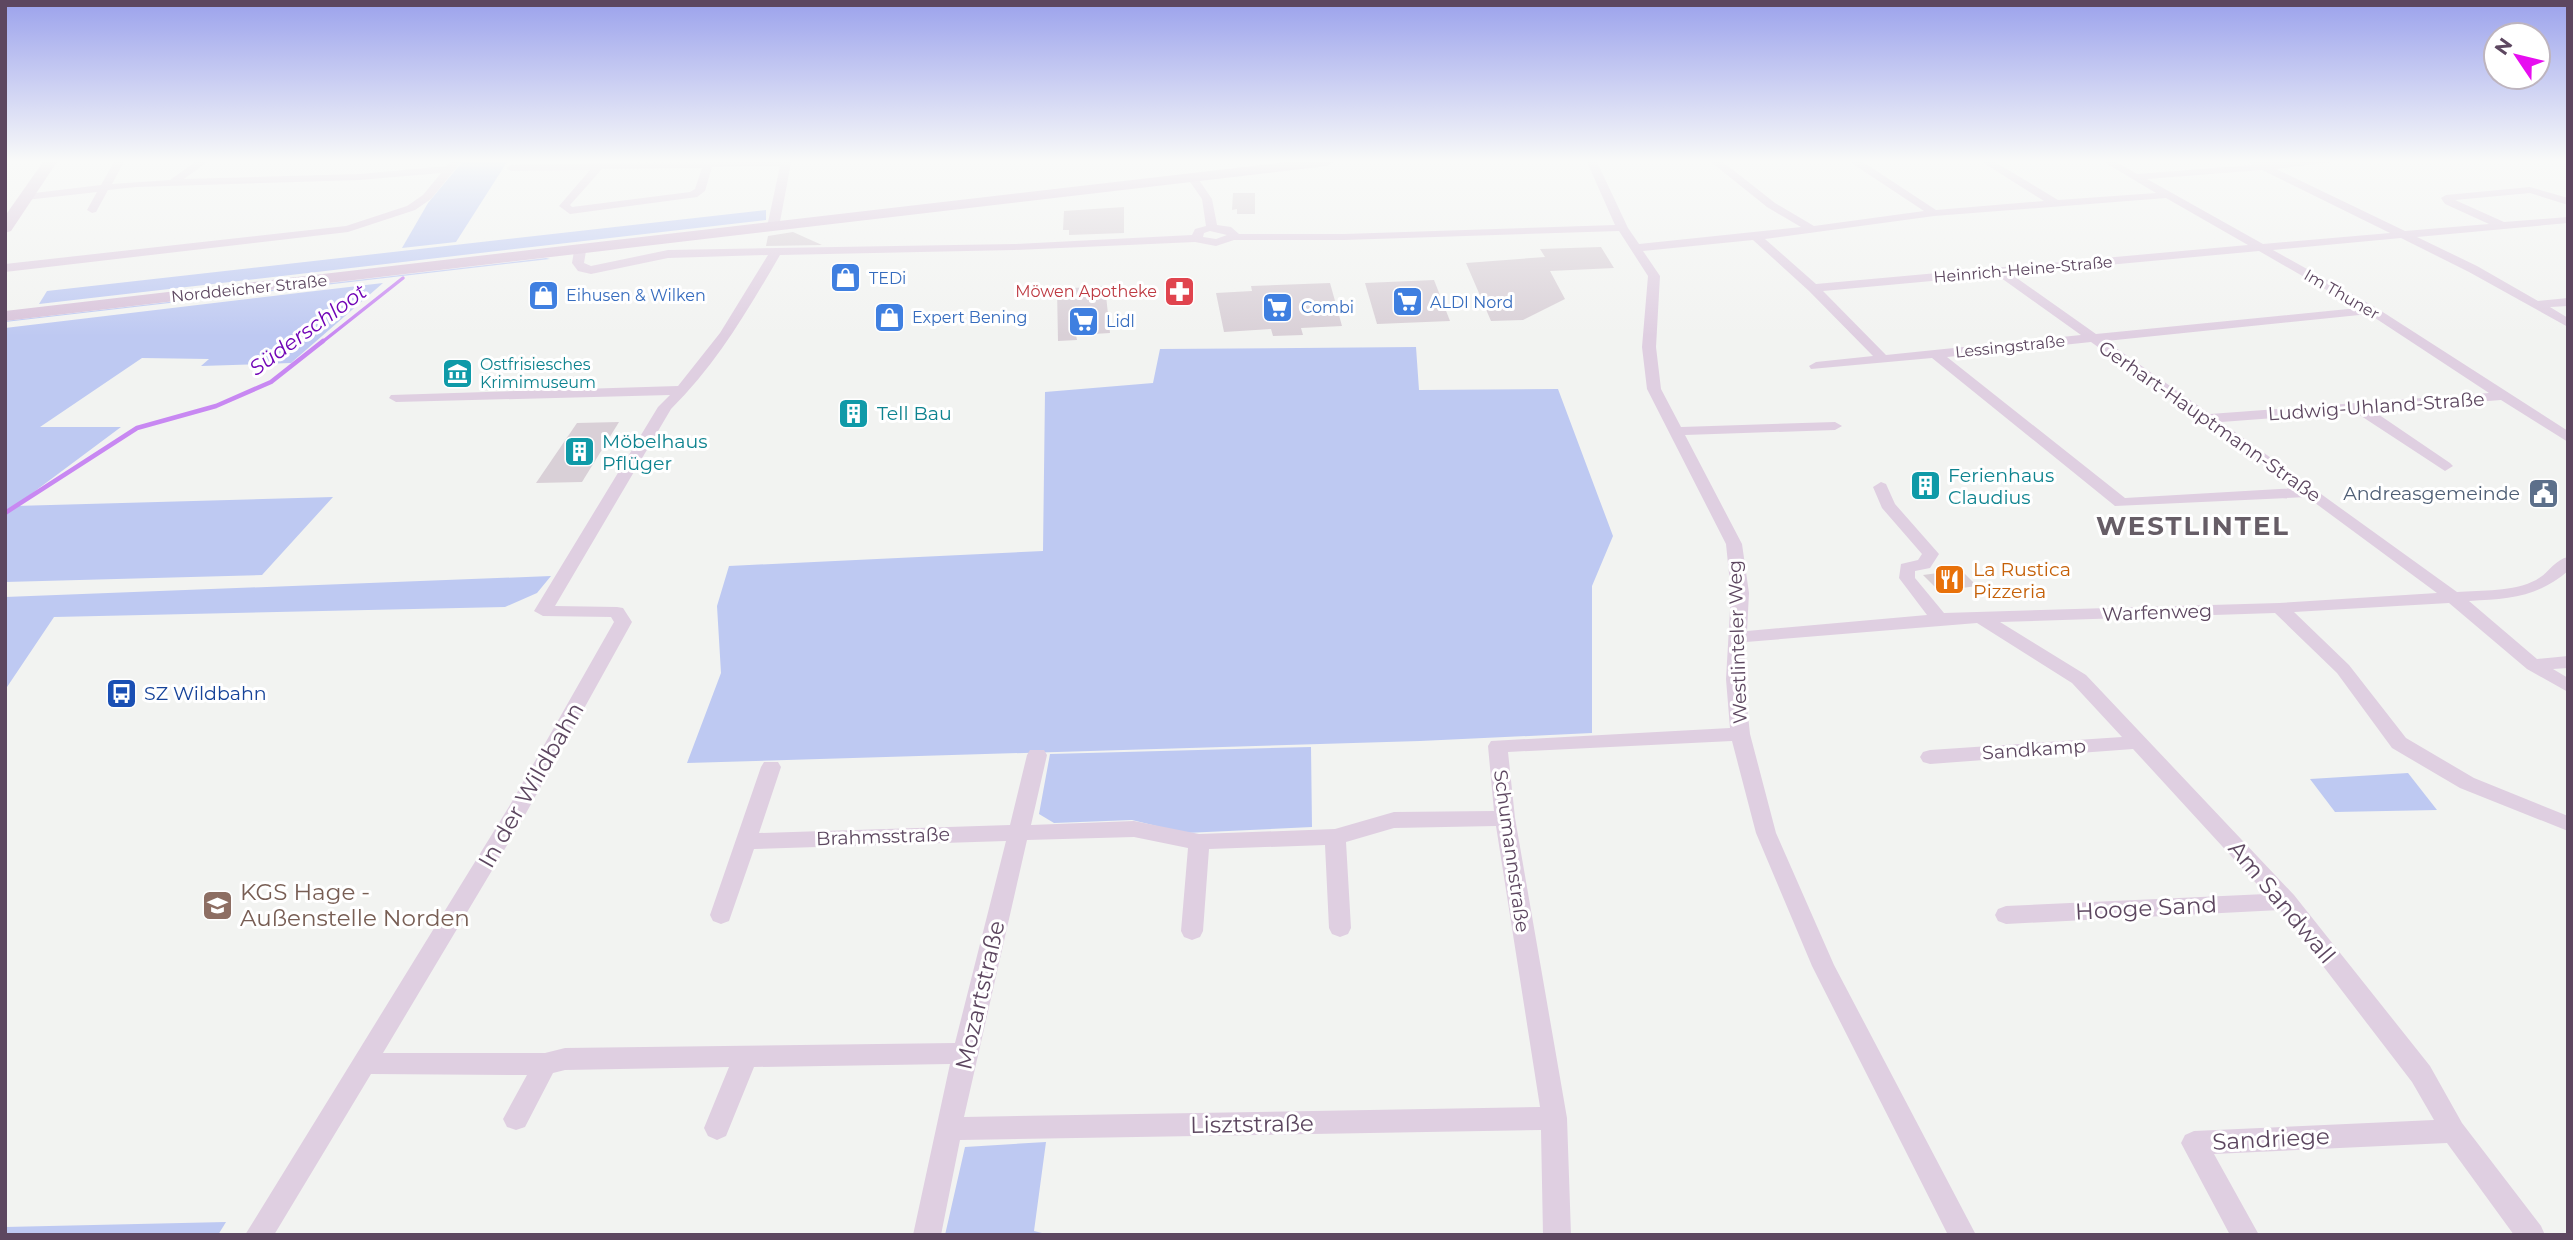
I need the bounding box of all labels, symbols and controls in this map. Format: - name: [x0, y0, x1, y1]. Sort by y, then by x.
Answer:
- north arrow: [2482, 21, 2552, 91]
- text: N: [2490, 34, 2517, 59]
- street label: Heinrich-Heine-Straße: [1933, 252, 2113, 287]
- shop icon: TEDi: [829, 261, 863, 295]
- street label: Im Thuner: [2301, 265, 2383, 324]
- place label: TEDi: [869, 269, 906, 288]
- street label: Norddeicher Straße: [170, 271, 328, 306]
- pharmacy icon: Möwen Apotheke: [1163, 274, 1197, 308]
- water label: Süderschloot: [244, 278, 372, 381]
- shop icon: Eihusen & Wilken: [526, 278, 560, 312]
- place label: Möwen Apotheke: [1015, 282, 1157, 301]
- supermarket icon: ALDI Nord: [1390, 285, 1424, 319]
- place label: Eihusen & Wilken: [566, 286, 706, 305]
- supermarket icon: Combi: [1261, 290, 1295, 324]
- place label: ALDI Nord: [1430, 293, 1513, 312]
- place label: Combi: [1301, 298, 1354, 317]
- shop icon: Expert Bening: [872, 300, 906, 334]
- supermarket icon: Lidl: [1066, 304, 1100, 338]
- place label: Expert Bening: [912, 308, 1028, 327]
- place label: Lidl: [1106, 312, 1135, 331]
- street label: Lessingstraße: [1954, 331, 2066, 362]
- street label: Gerhart-Hauptmann-Straße: [2094, 336, 2325, 507]
- place label: Ostfrisiesches Krimimuseum: [480, 355, 596, 392]
- museum icon: Ostfrisiesches Krimimuseum: [440, 356, 474, 390]
- street label: Ludwig-Uhland-Straße: [2267, 387, 2485, 426]
- building icon: Tell Bau: [837, 396, 871, 430]
- place label: Tell Bau: [877, 402, 952, 425]
- place label: Möbelhaus Pflüger: [602, 430, 708, 475]
- building icon: Möbelhaus Pflüger: [562, 435, 596, 469]
- place label: Ferienhaus Claudius: [1948, 464, 2054, 509]
- building icon: Ferienhaus Claudius: [1908, 469, 1942, 503]
- public building icon: Andreasgemeinde: [2526, 476, 2560, 510]
- place label: Andreasgemeinde: [2343, 482, 2520, 505]
- district label: WESTLINTEL: [2096, 510, 2290, 542]
- place label: La Rustica Pizzeria: [1973, 558, 2071, 603]
- street label: Westlinteler Weg: [1723, 560, 1752, 724]
- restaurant icon: La Rustica Pizzeria: [1933, 563, 1967, 597]
- street label: Warfenweg: [2102, 599, 2212, 626]
- bus stop icon: SZ Wildbahn: [104, 676, 138, 710]
- place label: SZ Wildbahn: [144, 682, 267, 705]
- street label: In der Wildbahn: [472, 697, 590, 873]
- street label: Sandkamp: [1981, 734, 2087, 765]
- street label: Schumannstraße: [1489, 768, 1534, 934]
- street label: Brahmsstraße: [816, 823, 950, 850]
- street label: Am Sandwall: [2223, 835, 2341, 969]
- place label: KGS Hage - Außenstelle Norden: [240, 878, 470, 932]
- school or university icon: KGS Hage - Außenstelle Norden: [200, 888, 234, 922]
- street label: Hooge Sand: [2074, 890, 2218, 926]
- street label: Mozartstraße: [949, 918, 1011, 1072]
- street label: Lisztstraße: [1190, 1109, 1314, 1139]
- street label: Sandriege: [2212, 1122, 2330, 1156]

